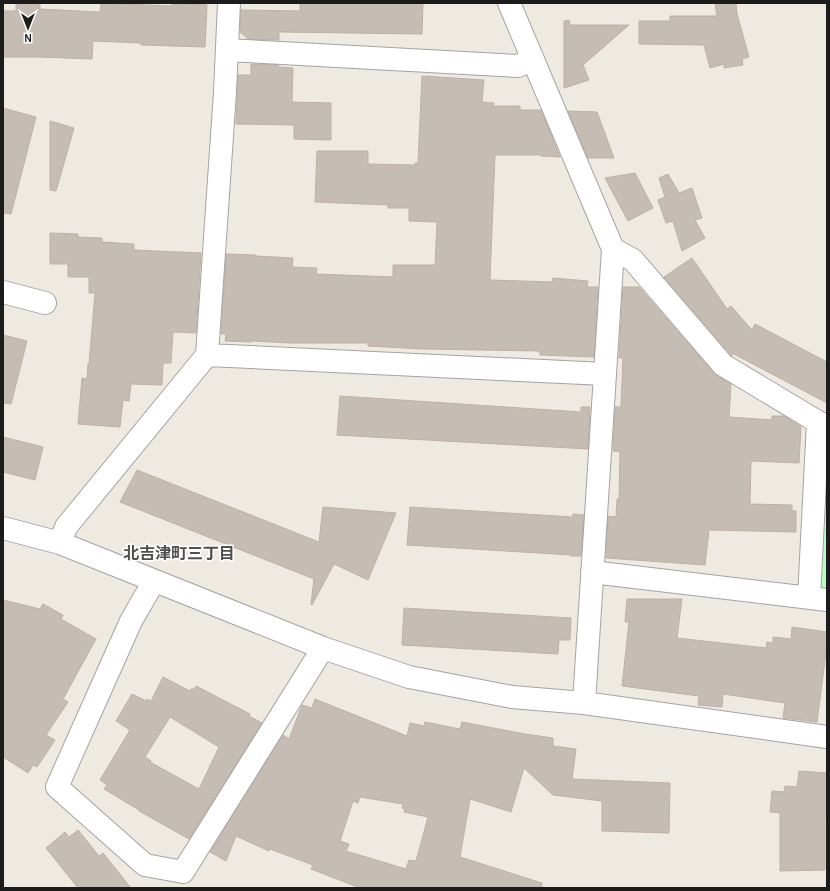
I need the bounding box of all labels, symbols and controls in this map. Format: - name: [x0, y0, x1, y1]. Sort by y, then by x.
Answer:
- north arrow: [8, 8, 48, 48]
- text: N: [24, 31, 32, 44]
- district label: 北吉津町三丁目: [123, 544, 235, 563]

